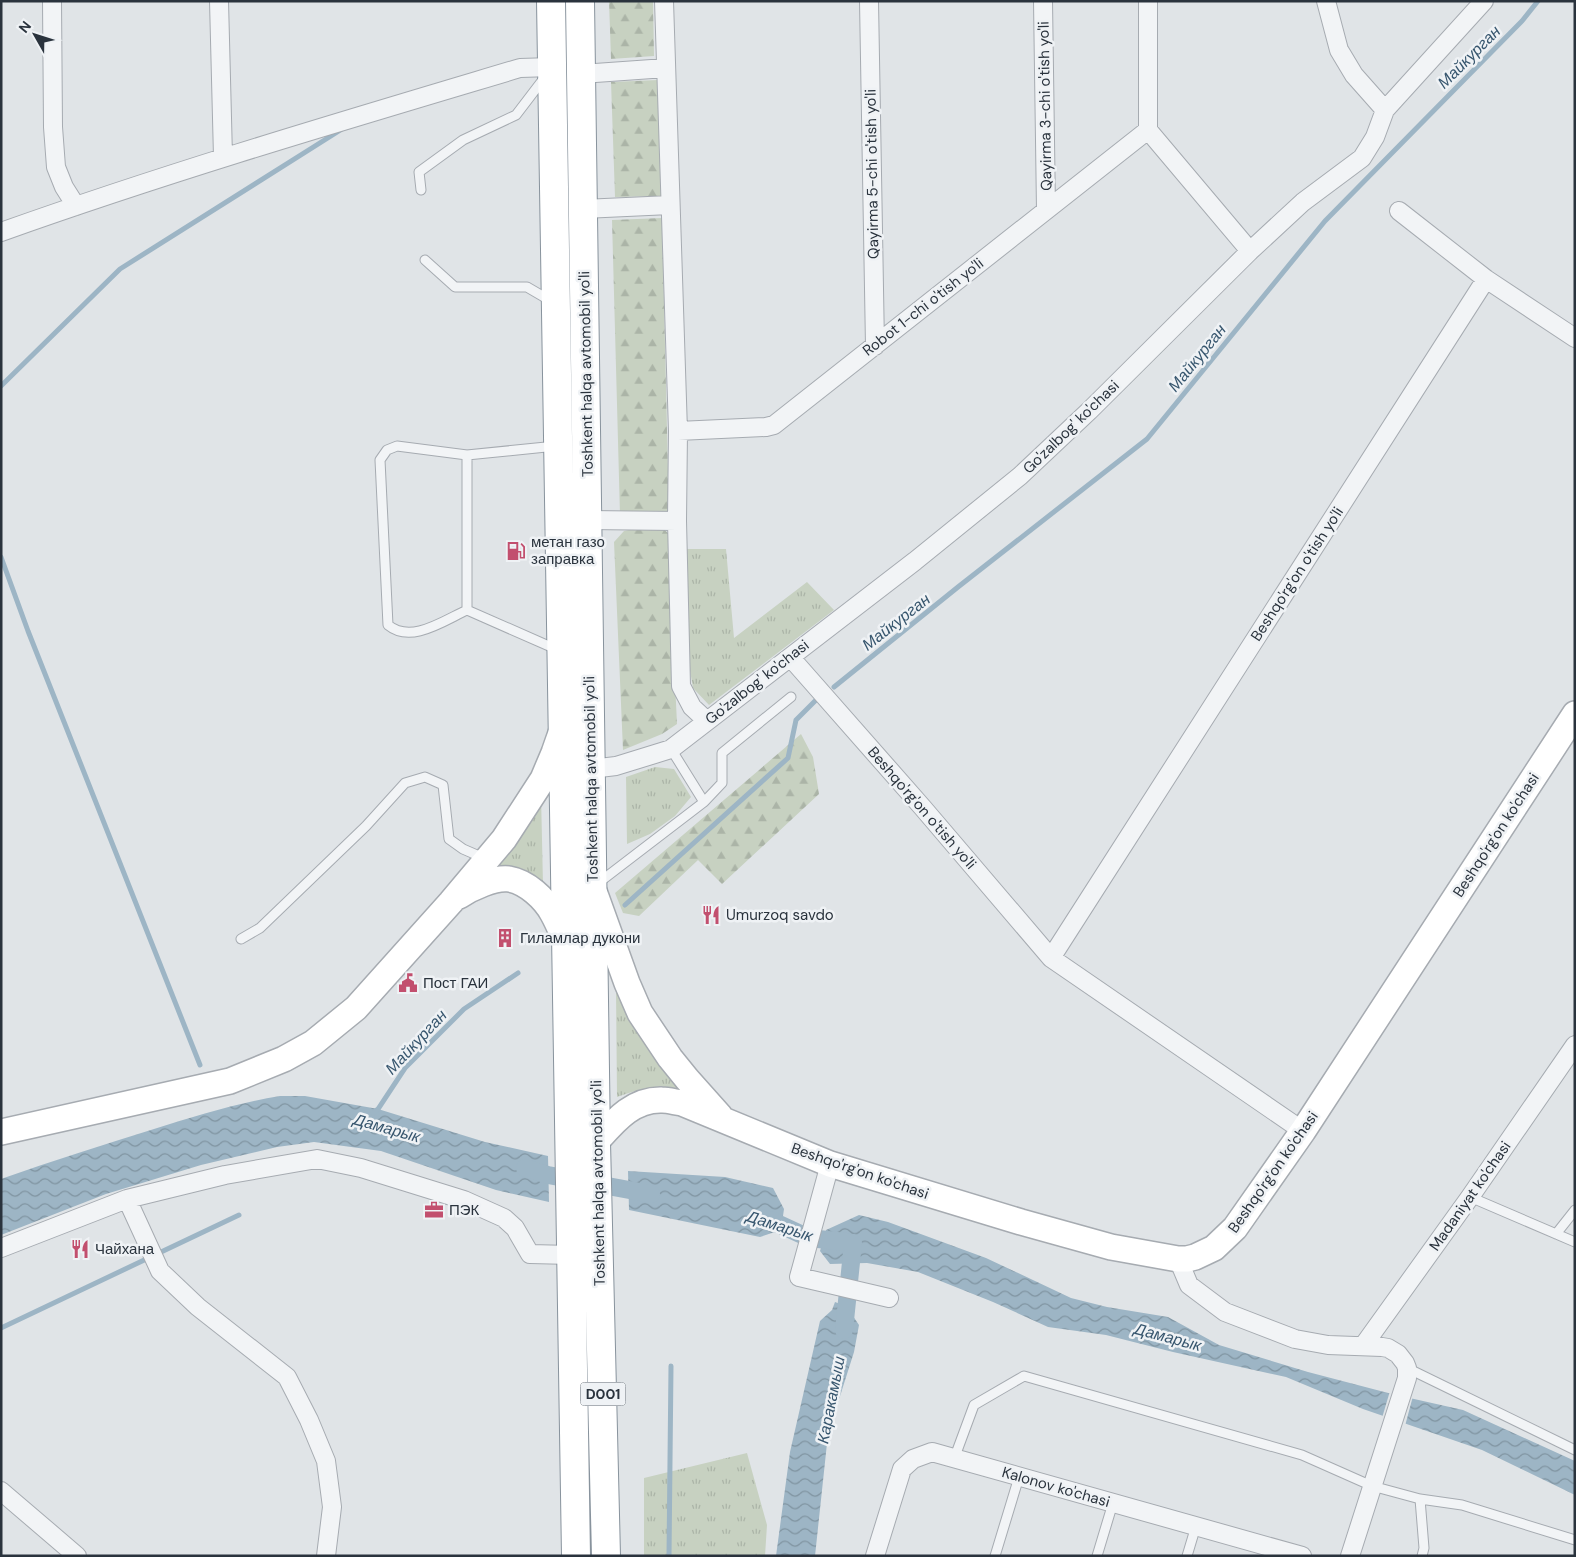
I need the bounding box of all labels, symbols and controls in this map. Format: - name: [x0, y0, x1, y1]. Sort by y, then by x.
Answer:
- north arrow: [10, 10, 60, 60]
- text: N: [15, 17, 35, 36]
- street label: Qayirma 3-chi o'tish yo'li: [1034, 21, 1056, 191]
- water label: Майкурган: [1433, 21, 1505, 93]
- street label: Qayirma 5-chi o'tish yo'li: [861, 89, 883, 259]
- street label: Robot 1-chi o'tish yo'li: [858, 253, 988, 361]
- street label: Toshkent halqa avtomobil yo'li: [574, 271, 598, 477]
- water label: Майкурган: [1163, 320, 1231, 396]
- street label: Go'zalbog' ko'chasi: [1019, 376, 1123, 478]
- street label: Beshqo'rg'on o'tish yo'li: [1246, 503, 1348, 645]
- place label: метан газо заправка: [531, 532, 605, 569]
- fuel station icon: метан газо заправка: [505, 540, 527, 562]
- water label: Майкурган: [858, 589, 935, 655]
- street label: Go'zalbog' ko'chasi: [701, 635, 813, 729]
- street label: Toshkent halqa avtomobil yo'li: [579, 676, 603, 882]
- street label: Beshqo'rg'on o'tish yo'li: [863, 742, 981, 874]
- street label: Beshqo'rg'on ko'chasi: [1448, 769, 1544, 901]
- restaurant icon: Umurzoq savdo: [700, 904, 722, 926]
- place label: Umurzoq savdo: [726, 905, 834, 925]
- building icon: Гиламлар дукони: [494, 927, 516, 949]
- place label: Гиламлар дукони: [520, 928, 640, 948]
- public building icon: Пост ГАИ: [397, 972, 419, 994]
- place label: Пост ГАИ: [423, 973, 488, 993]
- water label: Майкурган: [381, 1005, 451, 1079]
- street label: Toshkent halqa avtomobil yo'li: [586, 1080, 610, 1286]
- street label: Beshqo'rg'on ko'chasi: [1223, 1107, 1323, 1237]
- water label: Дамарык: [349, 1108, 424, 1148]
- street label: Madaniyat ko'chasi: [1425, 1137, 1515, 1255]
- street label: Beshqo'rg'on ko'chasi: [789, 1138, 931, 1204]
- office icon: ПЭК: [423, 1199, 445, 1221]
- place label: ПЭК: [449, 1200, 480, 1220]
- water label: Дамарык: [742, 1205, 817, 1247]
- restaurant icon: Чайхана: [69, 1238, 91, 1260]
- place label: Чайхана: [95, 1239, 155, 1259]
- water label: Дамарык: [1130, 1318, 1205, 1356]
- water label: Каракамыш: [812, 1355, 850, 1445]
- road number: D001: [580, 1382, 626, 1406]
- street label: Kalonov ko'chasi: [1000, 1462, 1112, 1512]

